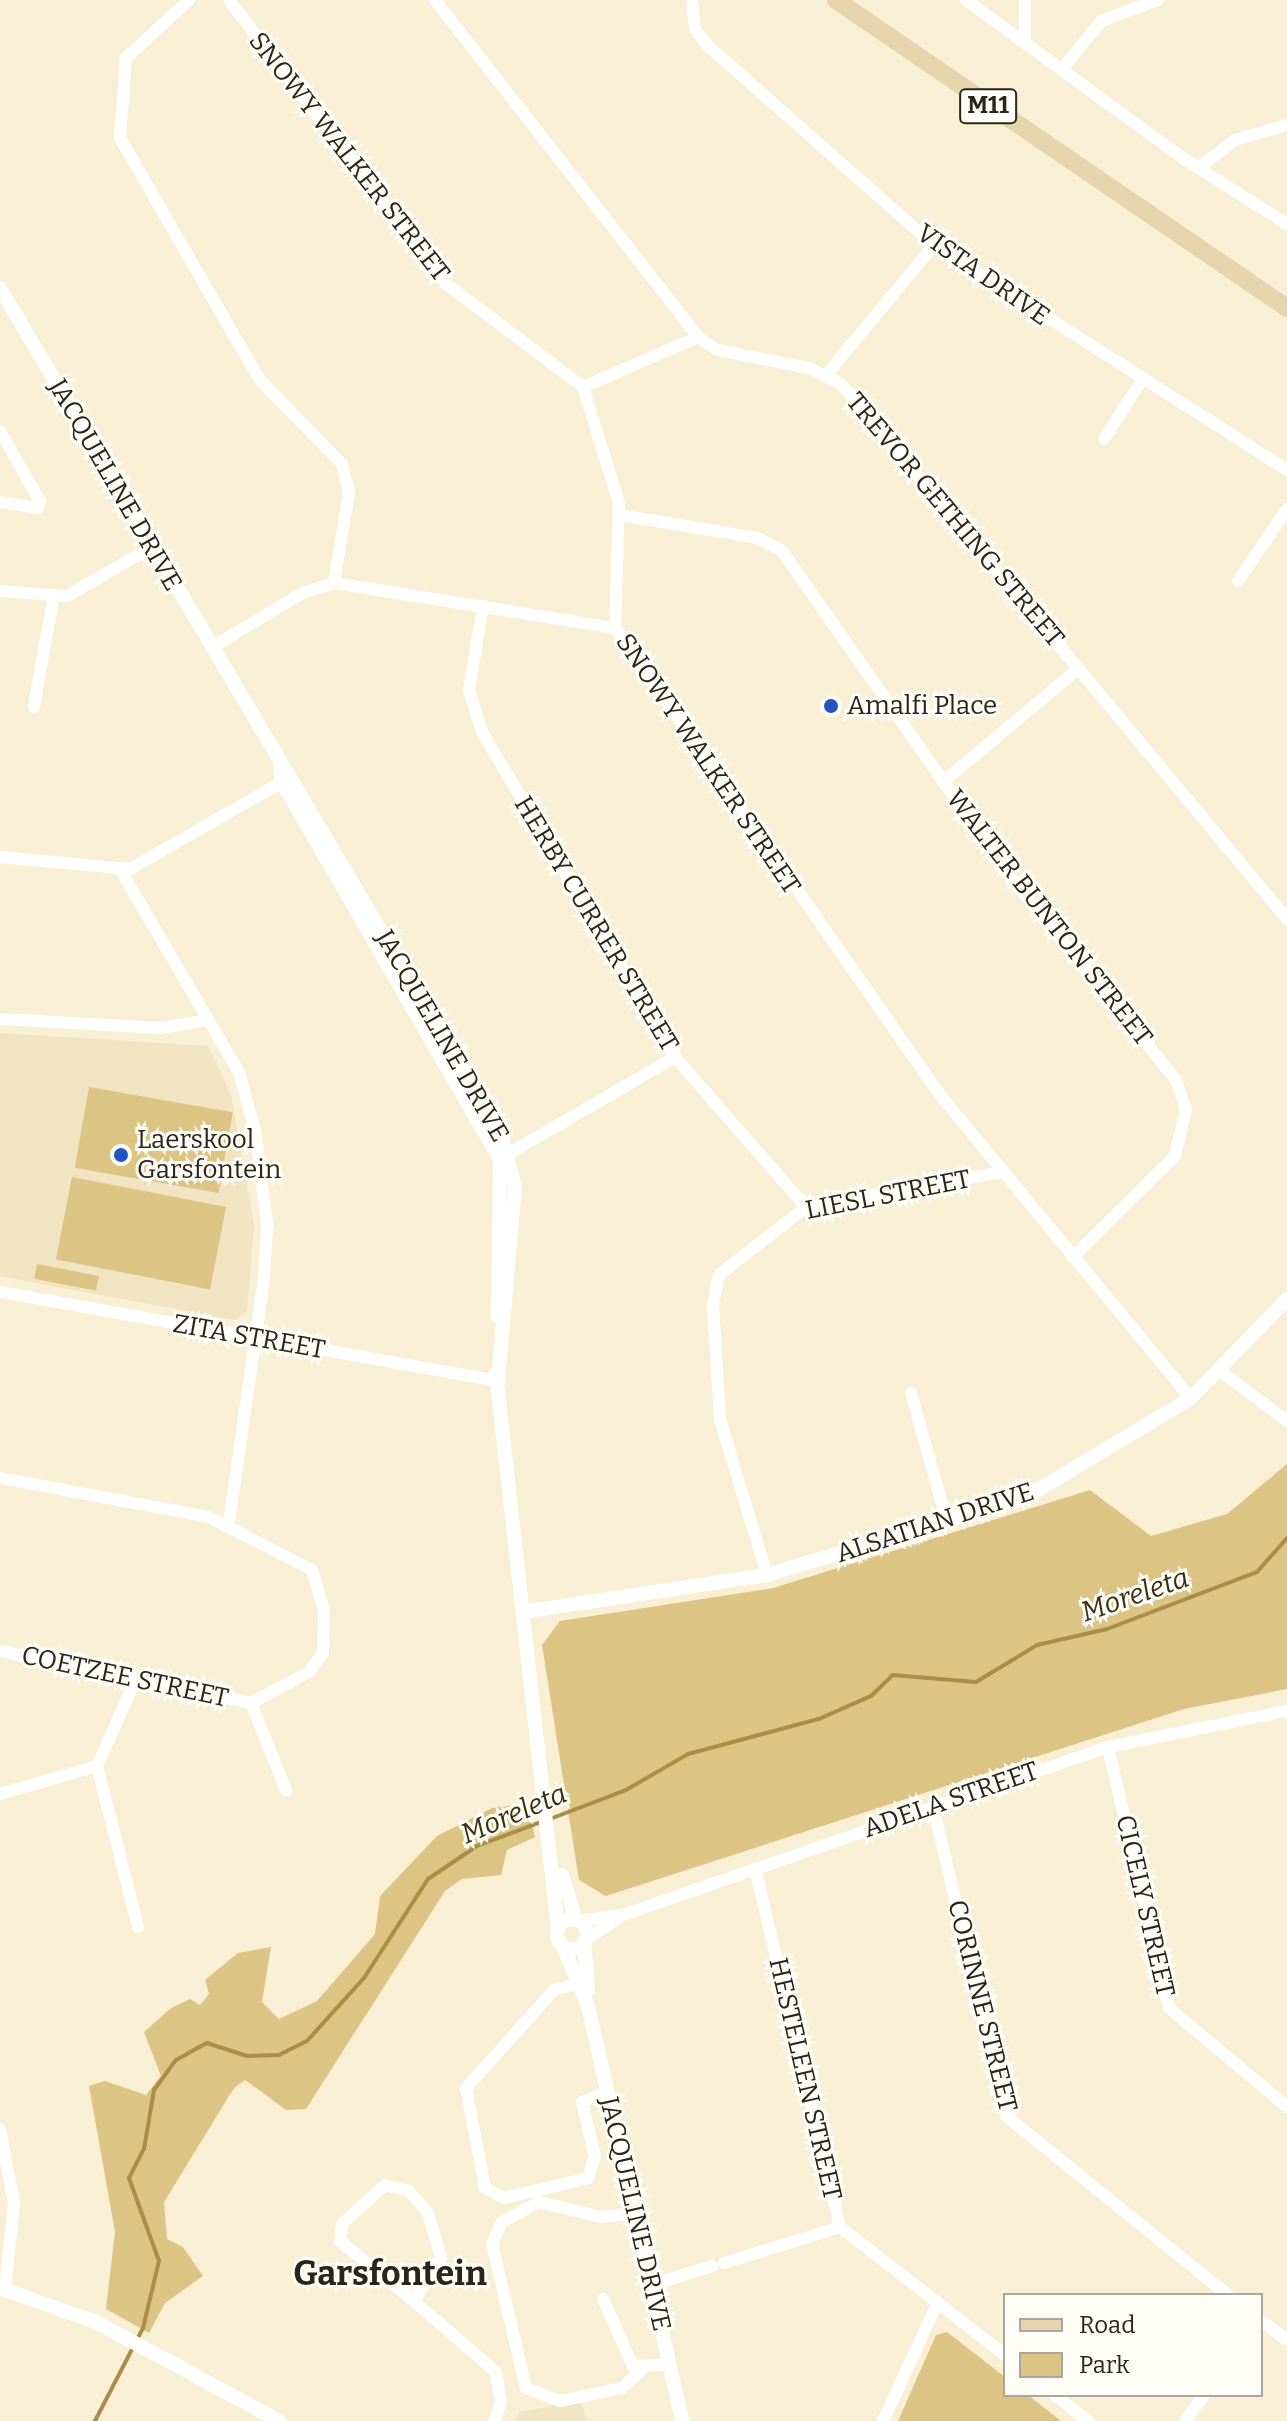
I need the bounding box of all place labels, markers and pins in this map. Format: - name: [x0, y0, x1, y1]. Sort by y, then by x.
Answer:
- place label: Amalfi Place: [847, 690, 997, 722]
- marker: Amalfi Place: [822, 697, 840, 715]
- place label: Laerskool Garsfontein: [137, 1124, 281, 1186]
- marker: Laerskool Garsfontein: [112, 1146, 130, 1164]

